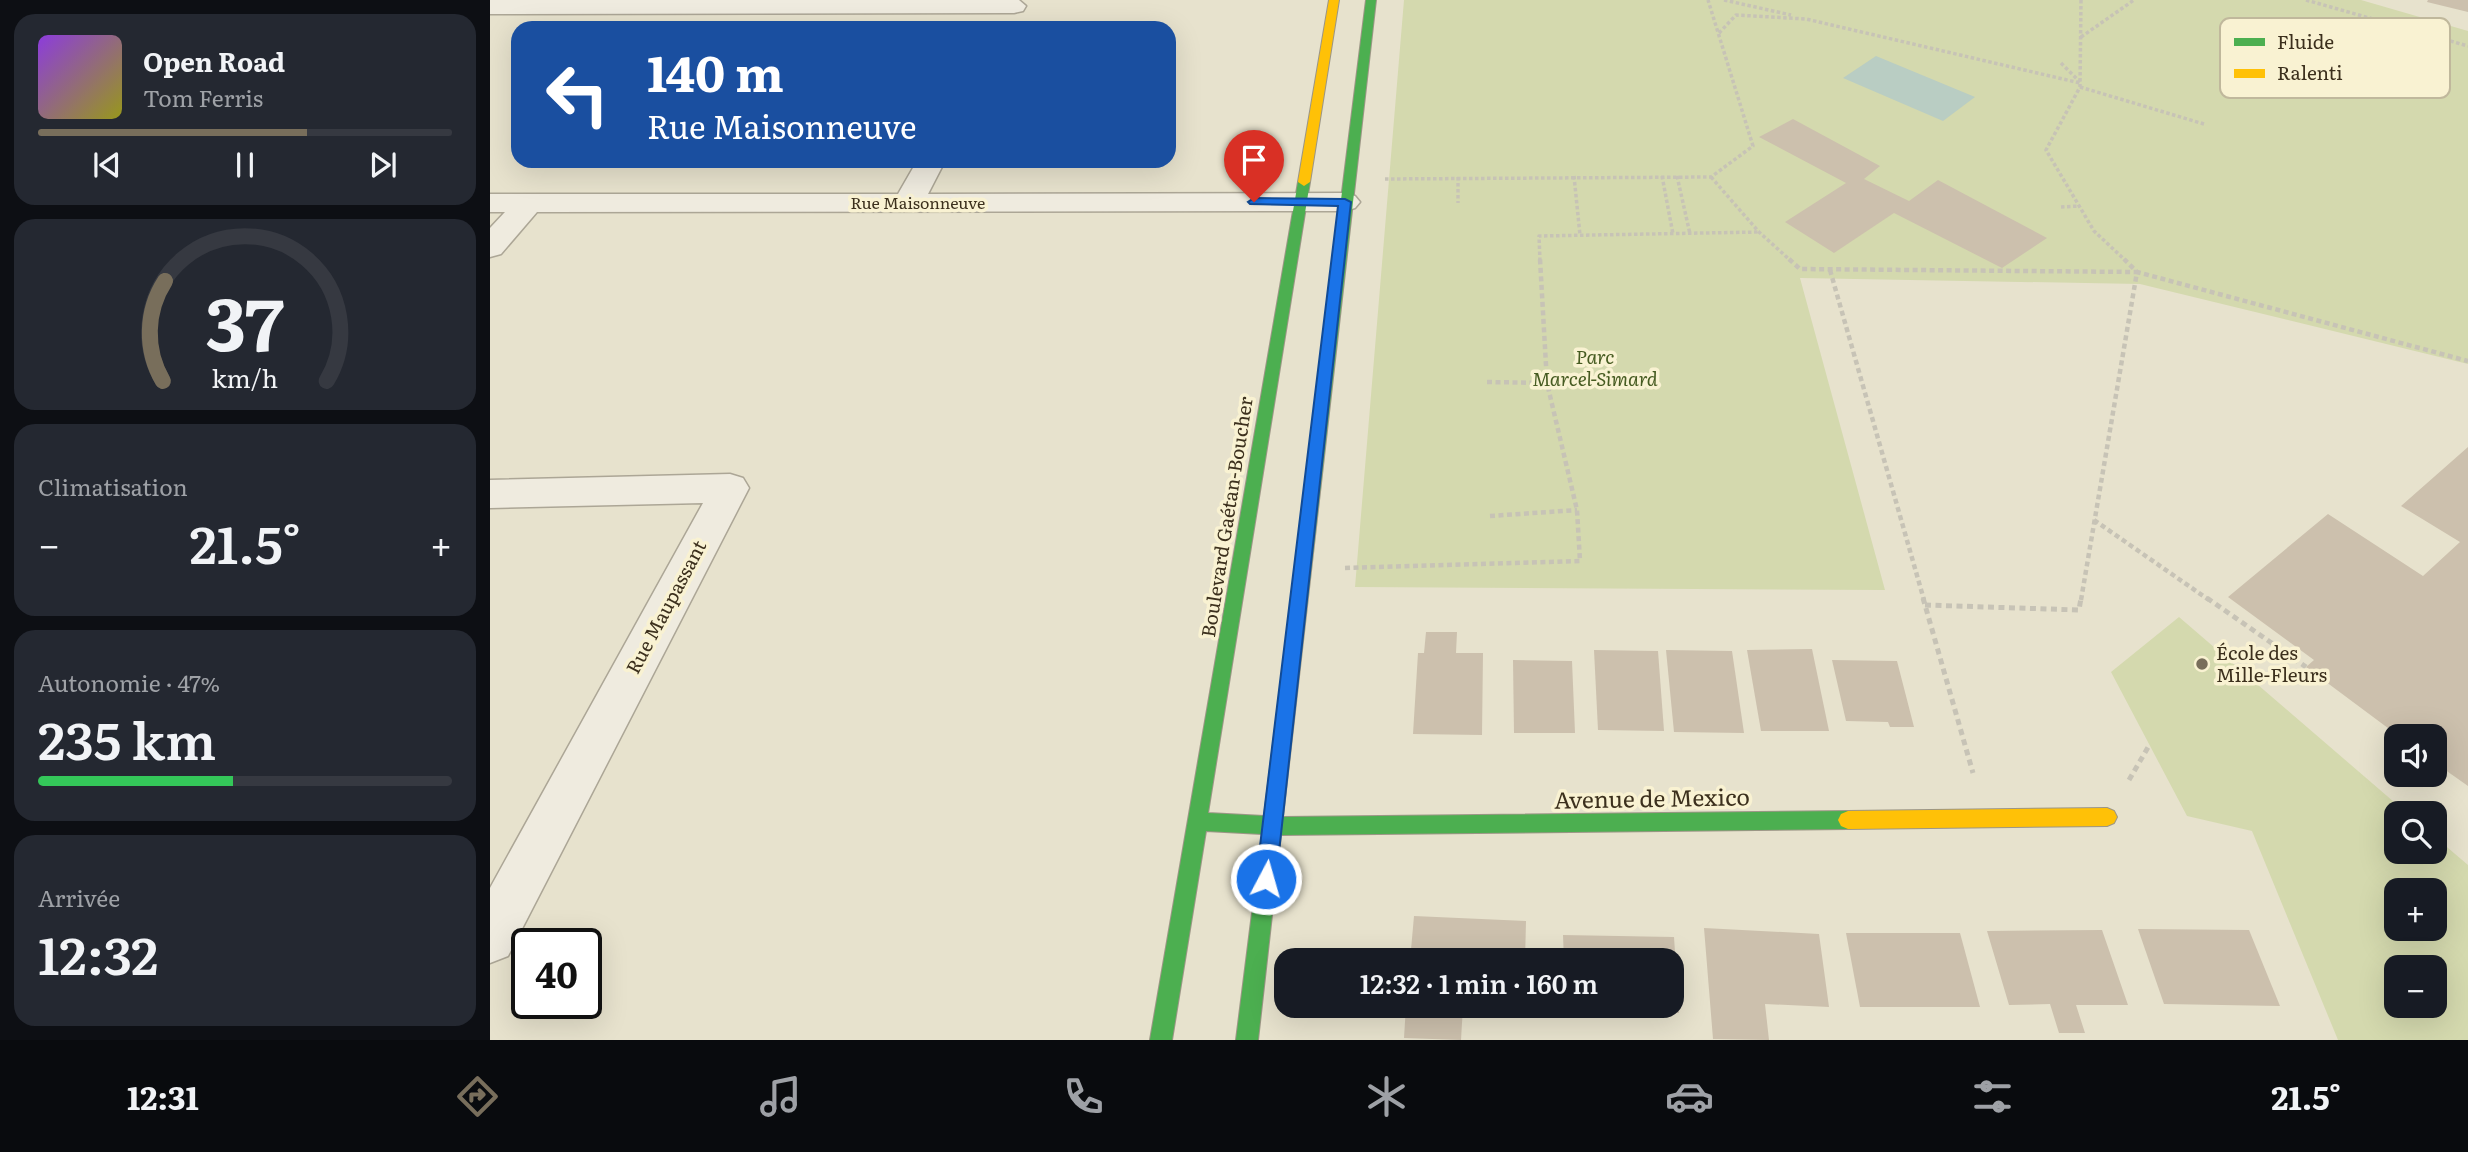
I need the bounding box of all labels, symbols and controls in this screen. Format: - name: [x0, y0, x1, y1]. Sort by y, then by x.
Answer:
- legend: [2220, 18, 2450, 98]
- text: Fluide: [2277, 27, 2334, 55]
- text: 140 m: [647, 34, 784, 107]
- text: Open Road: [143, 41, 285, 80]
- icon: left: [532, 49, 623, 140]
- text: Ralenti: [2277, 58, 2343, 86]
- text: Tom Ferris: [143, 80, 263, 114]
- text: Rue Maisonneuve: [647, 101, 917, 149]
- pin: [1224, 130, 1284, 202]
- icon: arrive: [1235, 141, 1273, 179]
- icon: previous: [88, 146, 126, 184]
- icon: pause: [226, 146, 264, 184]
- icon: next: [364, 146, 402, 184]
- street label: Rue Maisonneuve: [851, 190, 985, 214]
- text: 37: [206, 265, 285, 373]
- park label: Parc Marcel-Simard: [1532, 342, 1658, 392]
- text: km/h: [212, 359, 278, 396]
- street label: Boulevard Gaétan-Boucher: [1193, 394, 1259, 639]
- text: Climatisation: [38, 469, 188, 503]
- text: 21.5°: [189, 503, 301, 580]
- text: −: [38, 514, 60, 571]
- text: +: [430, 514, 452, 571]
- street label: Rue Maupassant: [618, 534, 712, 678]
- place label: École des Mille-Fleurs: [2216, 638, 2328, 688]
- marker: École des Mille-Fleurs: [2194, 656, 2210, 672]
- text: Autonomie · 47%: [38, 665, 220, 699]
- text: 235 km: [38, 699, 216, 776]
- map controls: [2384, 724, 2447, 1018]
- button: sound: [2384, 724, 2447, 787]
- street label: Avenue de Mexico: [1554, 778, 1750, 816]
- button: search: [2384, 801, 2447, 864]
- position arrow: [1229, 842, 1303, 916]
- button: +: [2384, 878, 2447, 941]
- text: Arrivée: [38, 880, 120, 914]
- text: 12:32: [38, 914, 158, 991]
- speed limit sign: 40: [511, 928, 602, 1019]
- button: −: [2384, 955, 2447, 1018]
- text: 12:32 · 1 min · 160 m: [1360, 963, 1598, 1002]
- text: 12:31: [127, 1072, 199, 1120]
- icon: directions: [453, 1072, 502, 1121]
- icon: music: [756, 1072, 805, 1121]
- icon: phone: [1059, 1072, 1108, 1121]
- icon: climate: [1362, 1072, 1411, 1121]
- icon: car: [1665, 1072, 1714, 1121]
- icon: filters: [1968, 1072, 2017, 1121]
- text: 21.5°: [2271, 1072, 2341, 1120]

